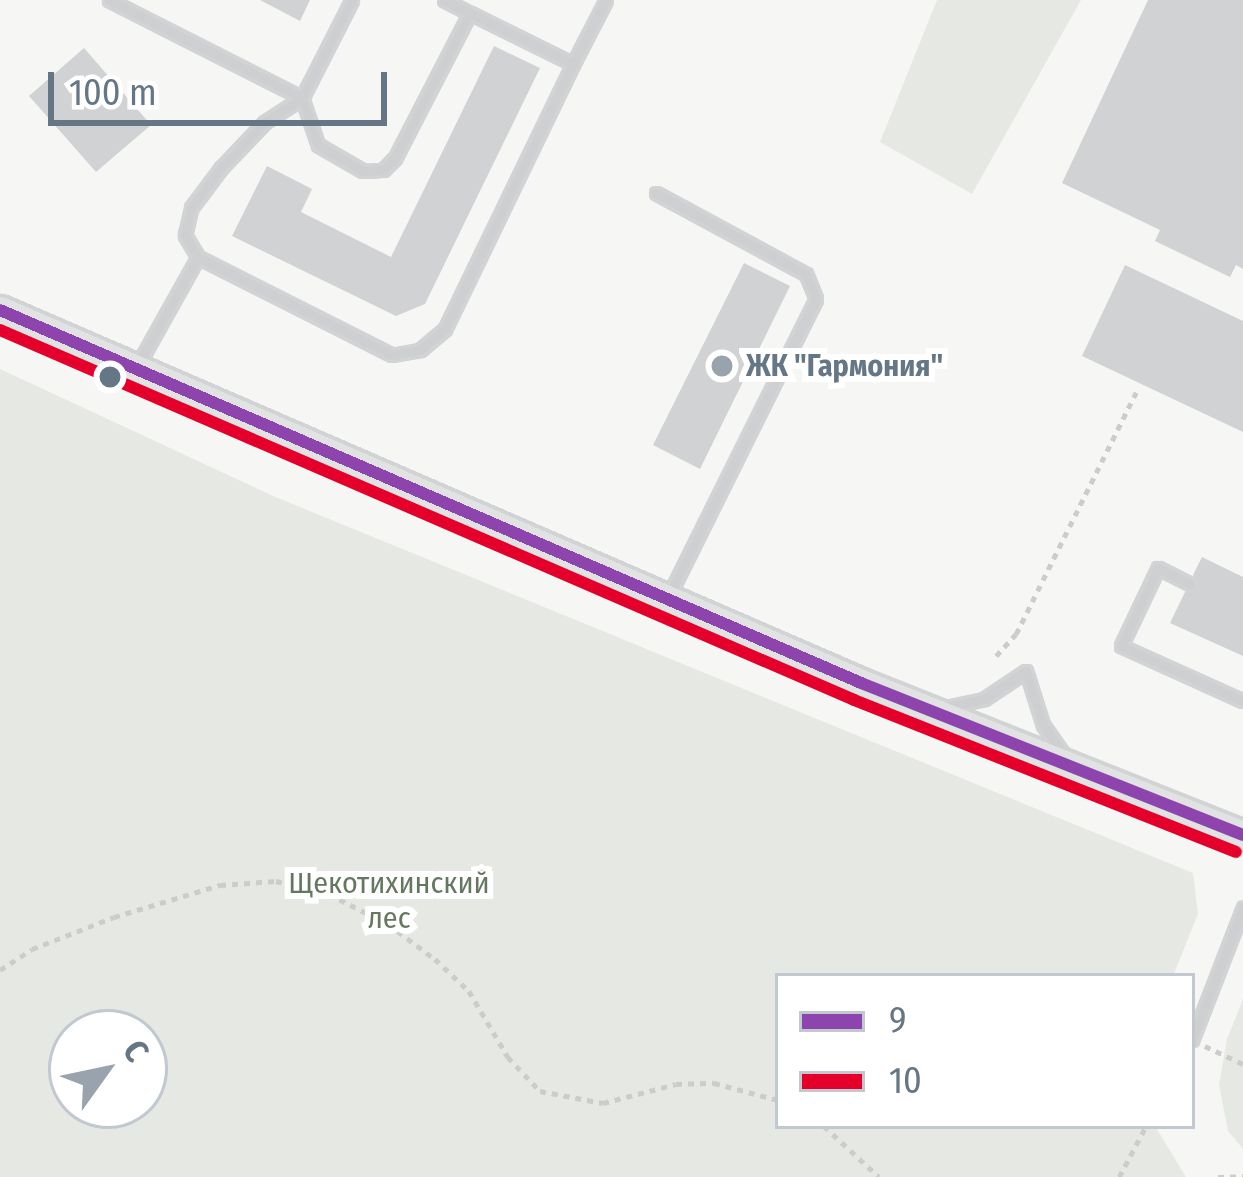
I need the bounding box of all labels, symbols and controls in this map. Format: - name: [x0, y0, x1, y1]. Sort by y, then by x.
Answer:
- scale bar: [54, 48, 393, 122]
- text: 100 m: [69, 71, 157, 115]
- place label: ЖК "Гармония": [746, 348, 943, 384]
- marker: ЖК "Гармония": [709, 353, 735, 379]
- unlabelled marker: [99, 366, 121, 388]
- park label: Щекотихинский лес: [288, 865, 490, 936]
- legend: [775, 973, 1195, 1129]
- text: 9: [889, 999, 907, 1043]
- north arrow: [48, 1009, 168, 1129]
- text: С: [114, 1033, 157, 1069]
- text: 10: [889, 1059, 922, 1103]

